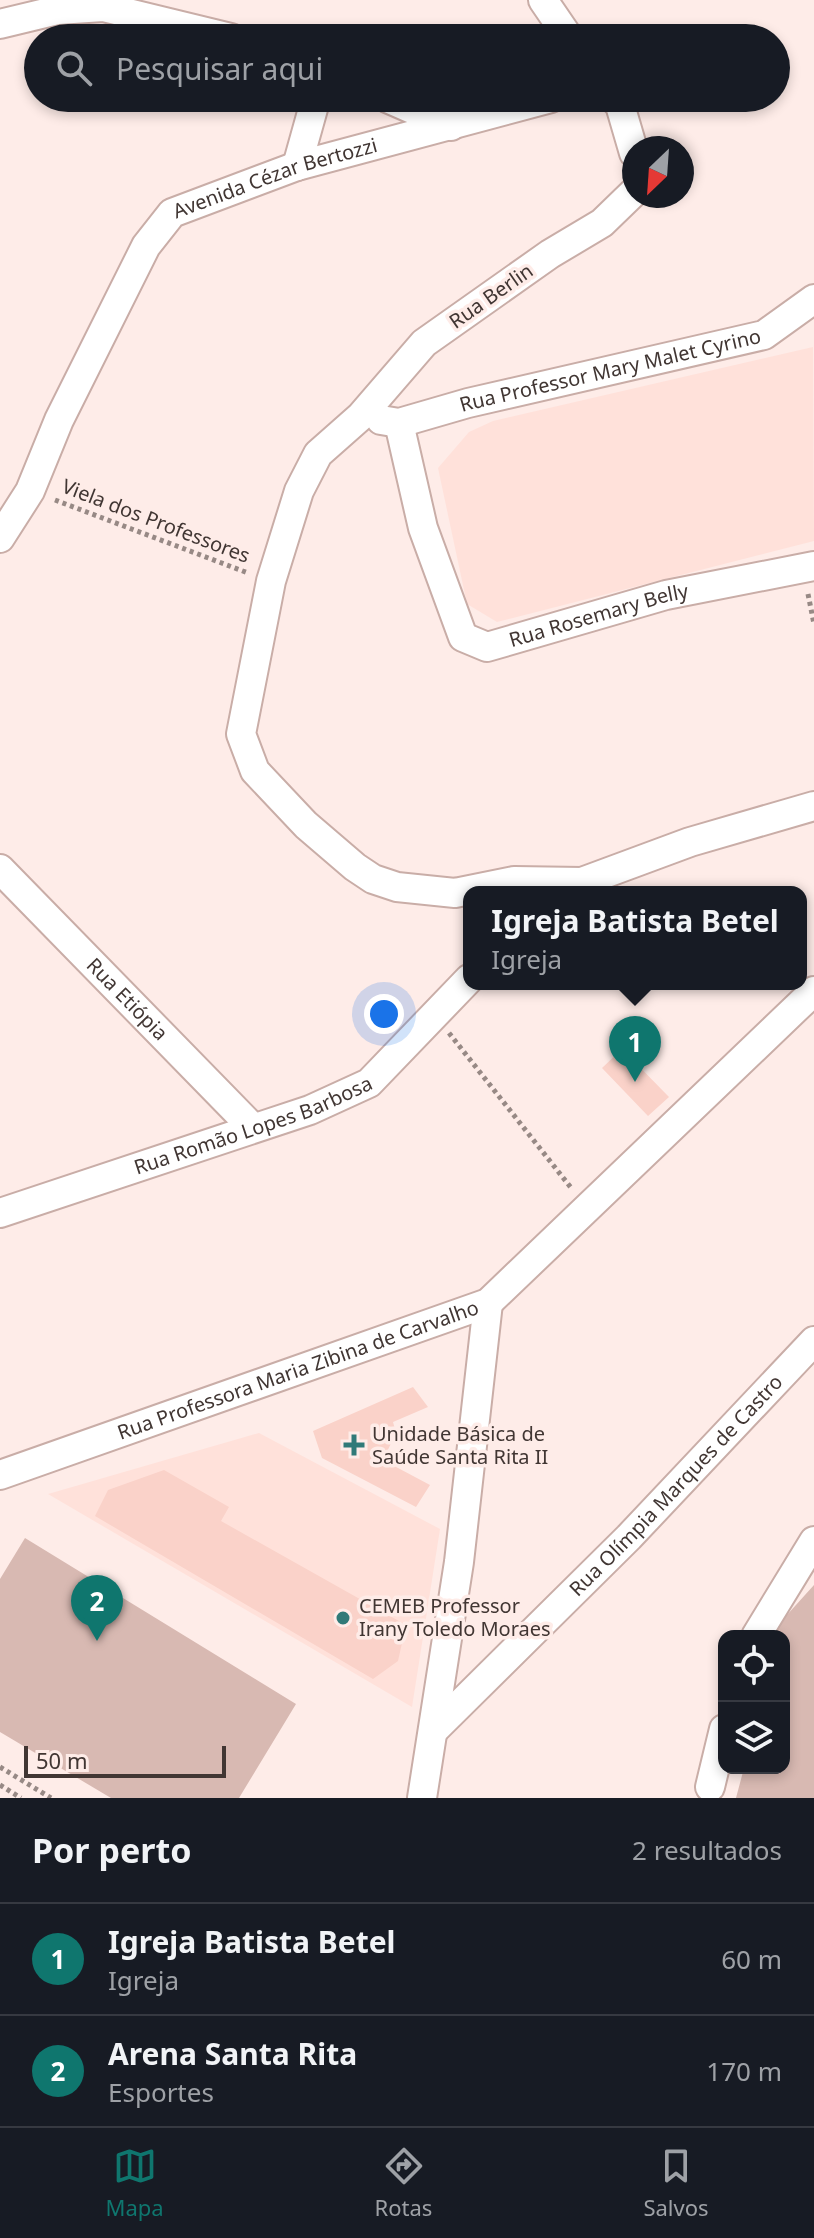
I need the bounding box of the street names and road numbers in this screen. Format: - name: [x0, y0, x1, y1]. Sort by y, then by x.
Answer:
- street label: Avenida Cézar Bertozzi: [169, 131, 380, 224]
- street label: Rua Berlin: [443, 257, 538, 334]
- street label: Rua Professor Mary Malet Cyrino: [456, 322, 763, 418]
- street label: Viela dos Professores: [58, 472, 254, 569]
- street label: Rua Rosemary Belly: [506, 577, 691, 653]
- street label: Rua Etiópia: [81, 952, 174, 1046]
- street label: Rua Romão Lopes Barbosa: [130, 1069, 377, 1181]
- street label: Rua Professora Maria Zibina de Carvalho: [114, 1293, 482, 1446]
- street label: Rua Olímpia Marques de Castro: [563, 1369, 788, 1602]

